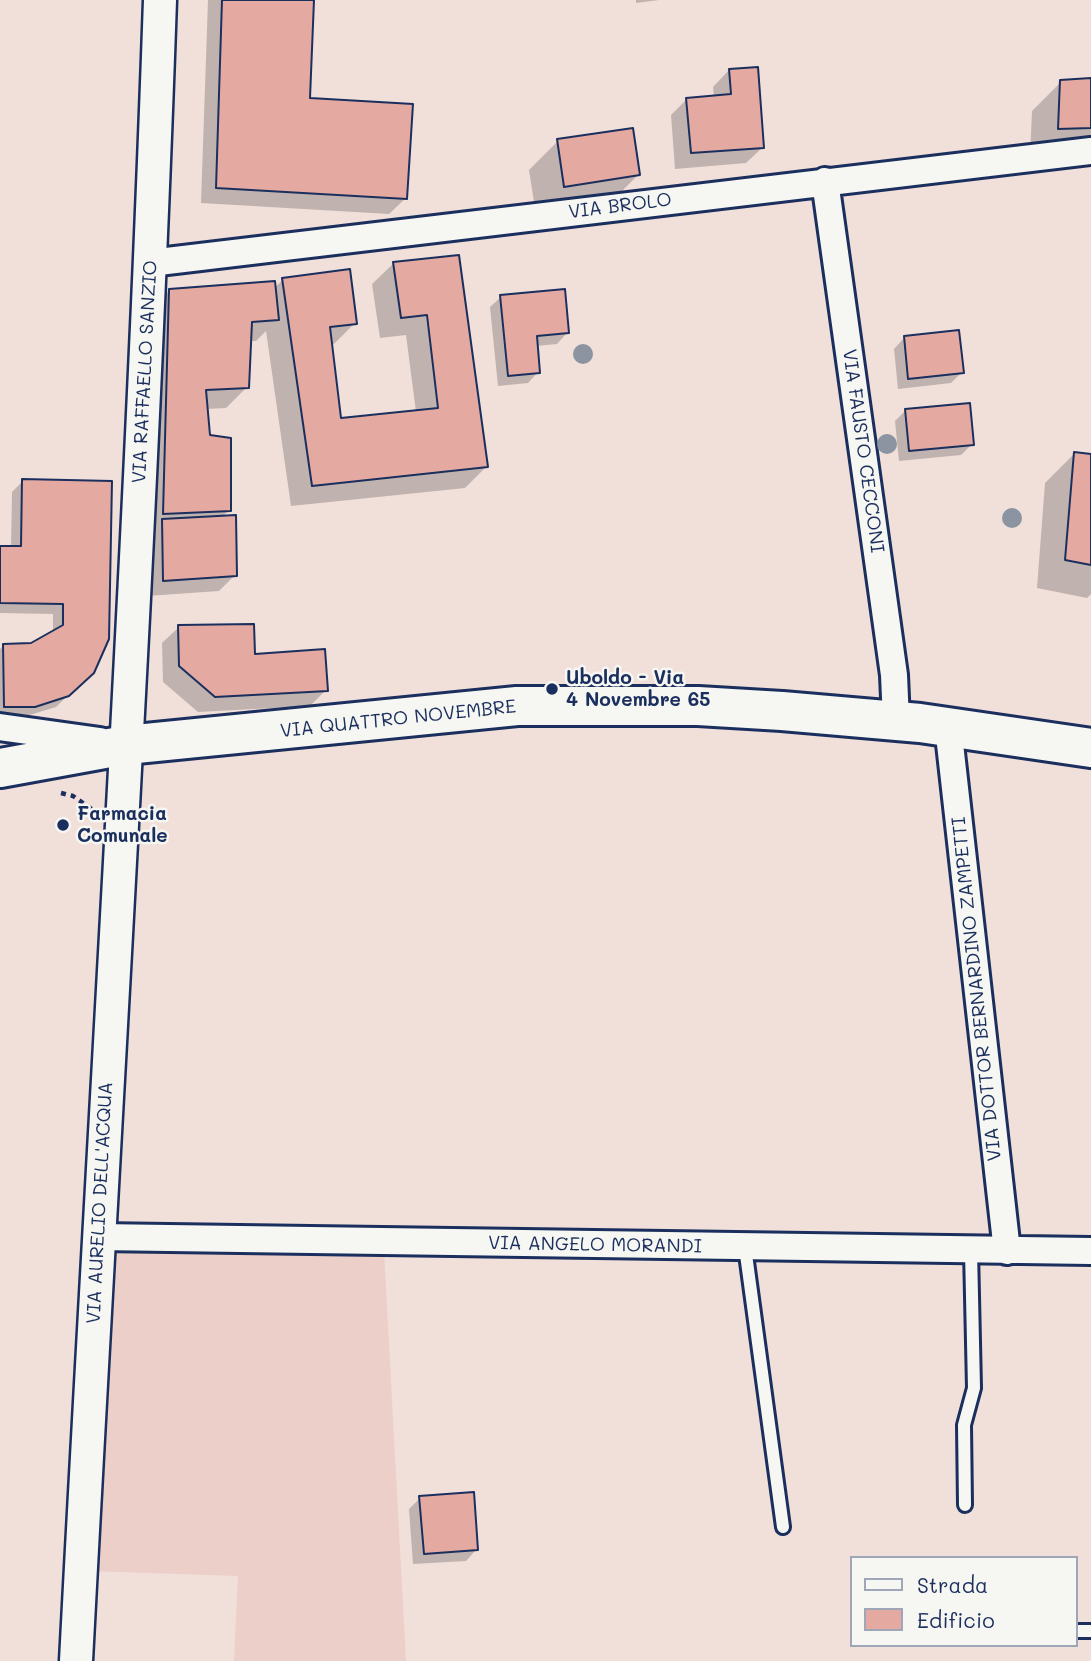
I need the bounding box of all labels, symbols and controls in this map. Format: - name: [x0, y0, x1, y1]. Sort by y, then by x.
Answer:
- street label: VIA BROLO: [567, 188, 673, 224]
- street label: VIA RAFFAELLO SANZIO: [128, 260, 162, 484]
- street label: VIA FAUSTO CECCONI: [837, 348, 889, 554]
- place label: Uboldo - Via 4 Novembre 65: [566, 667, 710, 711]
- marker: Uboldo - Via 4 Novembre 65: [544, 681, 560, 697]
- street label: VIA QUATTRO NOVEMBRE: [279, 695, 517, 743]
- place label: Farmacia Comunale: [77, 803, 168, 847]
- street label: VIA DOTTOR BERNARDINO ZAMPETTI: [948, 816, 1006, 1162]
- marker: Farmacia Comunale: [55, 817, 71, 833]
- street label: VIA AURELIO DELL'ACQUA: [82, 1081, 118, 1325]
- street label: VIA ANGELO MORANDI: [488, 1232, 702, 1258]
- legend: [850, 1556, 1077, 1647]
- text: Strada: [917, 1571, 988, 1598]
- text: Edificio: [917, 1606, 995, 1633]

